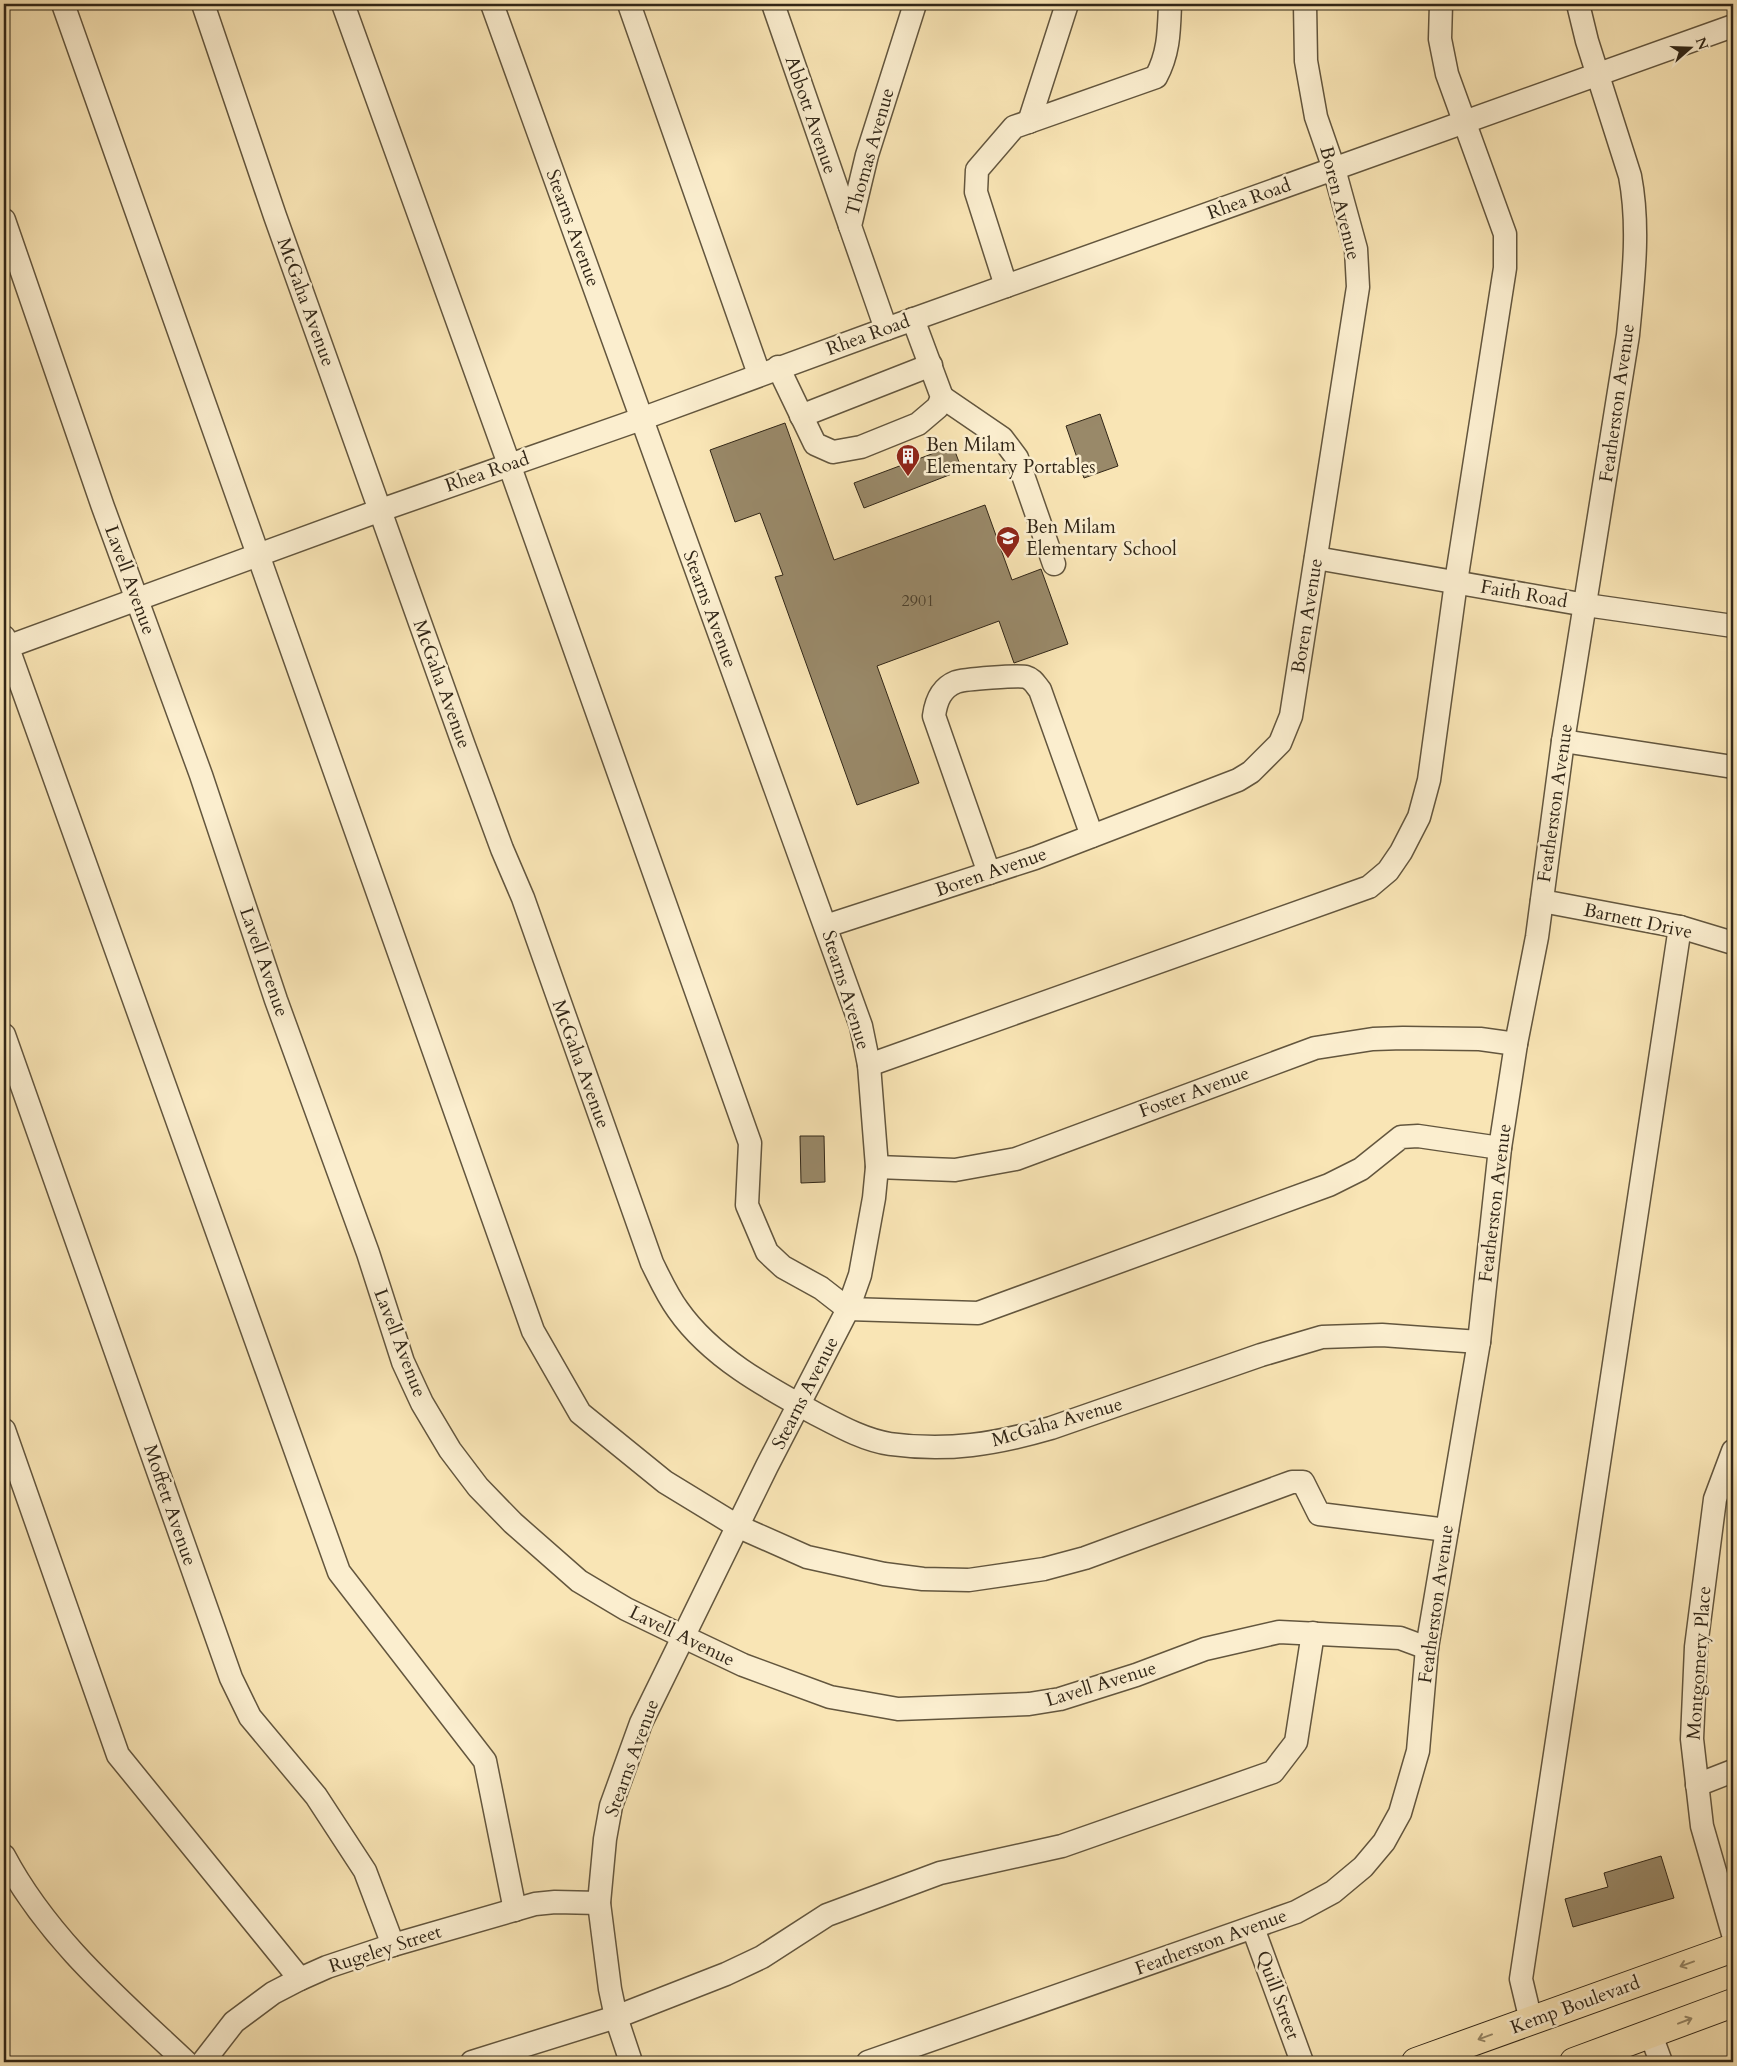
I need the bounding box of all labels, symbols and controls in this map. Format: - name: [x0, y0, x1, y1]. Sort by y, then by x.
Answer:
- north arrow: [1664, 22, 1714, 72]
- text: N: [1691, 35, 1713, 53]
- street label: Abbott Avenue: [779, 53, 843, 177]
- street label: Thomas Avenue: [839, 85, 901, 219]
- street label: Boren Avenue: [1313, 143, 1367, 263]
- street label: Stearns Avenue: [540, 166, 606, 290]
- street label: Rhea Road: [1204, 172, 1294, 226]
- street label: McGaha Avenue: [271, 234, 341, 370]
- street label: Rhea Road: [823, 308, 913, 362]
- street label: Featherston Avenue: [1593, 322, 1641, 484]
- place label: Ben Milam Elementary Portables: [926, 432, 1096, 480]
- building icon: Ben Milam Elementary Portables: [895, 443, 921, 477]
- street label: Rhea Road: [441, 445, 533, 499]
- place label: Ben Milam Elementary School: [1026, 514, 1177, 562]
- street label: Lavell Avenue: [98, 522, 162, 638]
- school or university icon: Ben Milam Elementary School: [995, 525, 1021, 559]
- street label: Stearns Avenue: [677, 547, 743, 671]
- street label: Boren Avenue: [1285, 557, 1329, 675]
- street label: Faith Road: [1479, 574, 1569, 614]
- house number: 2901: [902, 590, 934, 612]
- street label: McGaha Avenue: [407, 616, 477, 752]
- street label: Featherston Avenue: [1531, 722, 1579, 884]
- street label: Boren Avenue: [932, 841, 1050, 903]
- street label: Barnett Drive: [1581, 897, 1695, 945]
- street label: Lavell Avenue: [233, 904, 295, 1020]
- street label: Stearns Avenue: [816, 927, 876, 1053]
- street label: McGaha Avenue: [546, 996, 616, 1132]
- street label: Foster Avenue: [1135, 1060, 1253, 1124]
- street label: Featherston Avenue: [1472, 1122, 1518, 1284]
- street label: Lavell Avenue: [367, 1285, 433, 1401]
- street label: Stearns Avenue: [765, 1332, 845, 1454]
- street label: McGaha Avenue: [988, 1391, 1126, 1453]
- street label: Moffett Avenue: [137, 1441, 203, 1569]
- street label: Featherston Avenue: [1412, 1523, 1460, 1685]
- street label: Montgomery Place: [1681, 1585, 1717, 1741]
- street label: Lavell Avenue: [625, 1599, 739, 1673]
- street label: Lavell Avenue: [1043, 1655, 1159, 1713]
- street label: Stearns Avenue: [599, 1696, 665, 1820]
- street label: Featherston Avenue: [1131, 1902, 1291, 1982]
- street label: Rugeley Street: [325, 1919, 445, 1979]
- street label: Quill Street: [1250, 1947, 1306, 2043]
- one-way arrow: [1680, 1960, 1696, 1969]
- street label: Kemp Boulevard: [1507, 1970, 1643, 2040]
- one-way arrow: [1677, 2016, 1692, 2026]
- one-way arrow: [1478, 2033, 1493, 2042]

